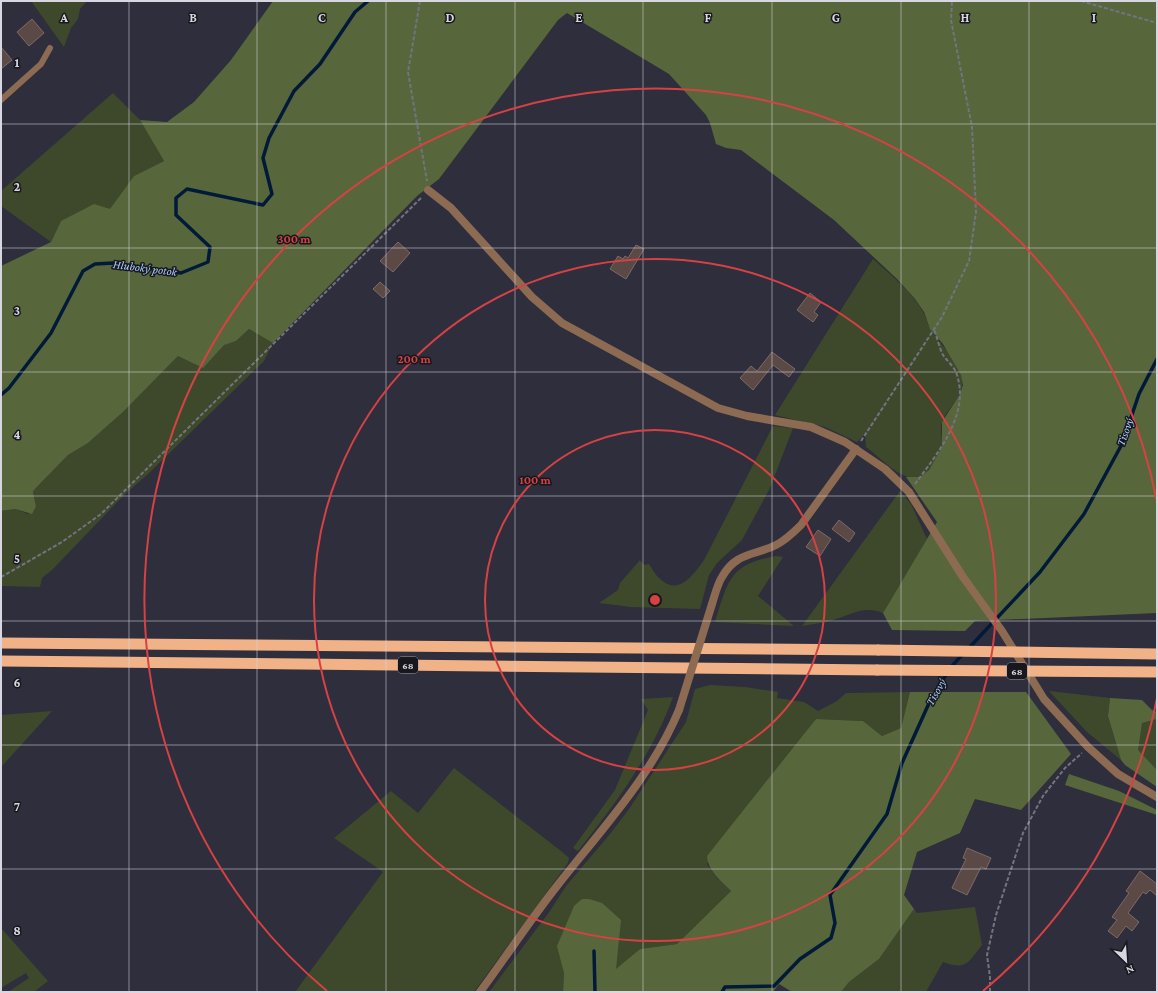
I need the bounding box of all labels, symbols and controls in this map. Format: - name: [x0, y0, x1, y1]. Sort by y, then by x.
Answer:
- text: A: [59, 10, 68, 25]
- text: B: [189, 10, 197, 25]
- text: C: [318, 10, 326, 25]
- text: D: [446, 10, 455, 25]
- text: E: [575, 10, 583, 25]
- text: F: [705, 10, 712, 25]
- text: G: [832, 10, 840, 25]
- text: H: [961, 10, 970, 25]
- text: I: [1092, 10, 1096, 25]
- text: 1: [15, 55, 20, 70]
- text: 2: [14, 179, 21, 194]
- text: 300 m: [278, 232, 311, 246]
- water label: Hluboký potok: [112, 257, 179, 279]
- text: 3: [14, 303, 20, 318]
- text: 200 m: [397, 352, 431, 366]
- water label: Tisový: [1114, 415, 1137, 448]
- text: 4: [13, 427, 21, 442]
- text: 100 m: [519, 473, 552, 487]
- text: 5: [14, 551, 20, 566]
- centre of rings: [648, 593, 662, 607]
- road number: 68: [398, 657, 418, 673]
- road number: 68: [1007, 663, 1027, 679]
- text: 6: [13, 675, 21, 690]
- water label: Tisový: [923, 675, 950, 708]
- text: 7: [14, 799, 20, 814]
- text: 8: [13, 923, 21, 938]
- north arrow: [1106, 941, 1146, 981]
- text: N: [1124, 963, 1136, 977]

